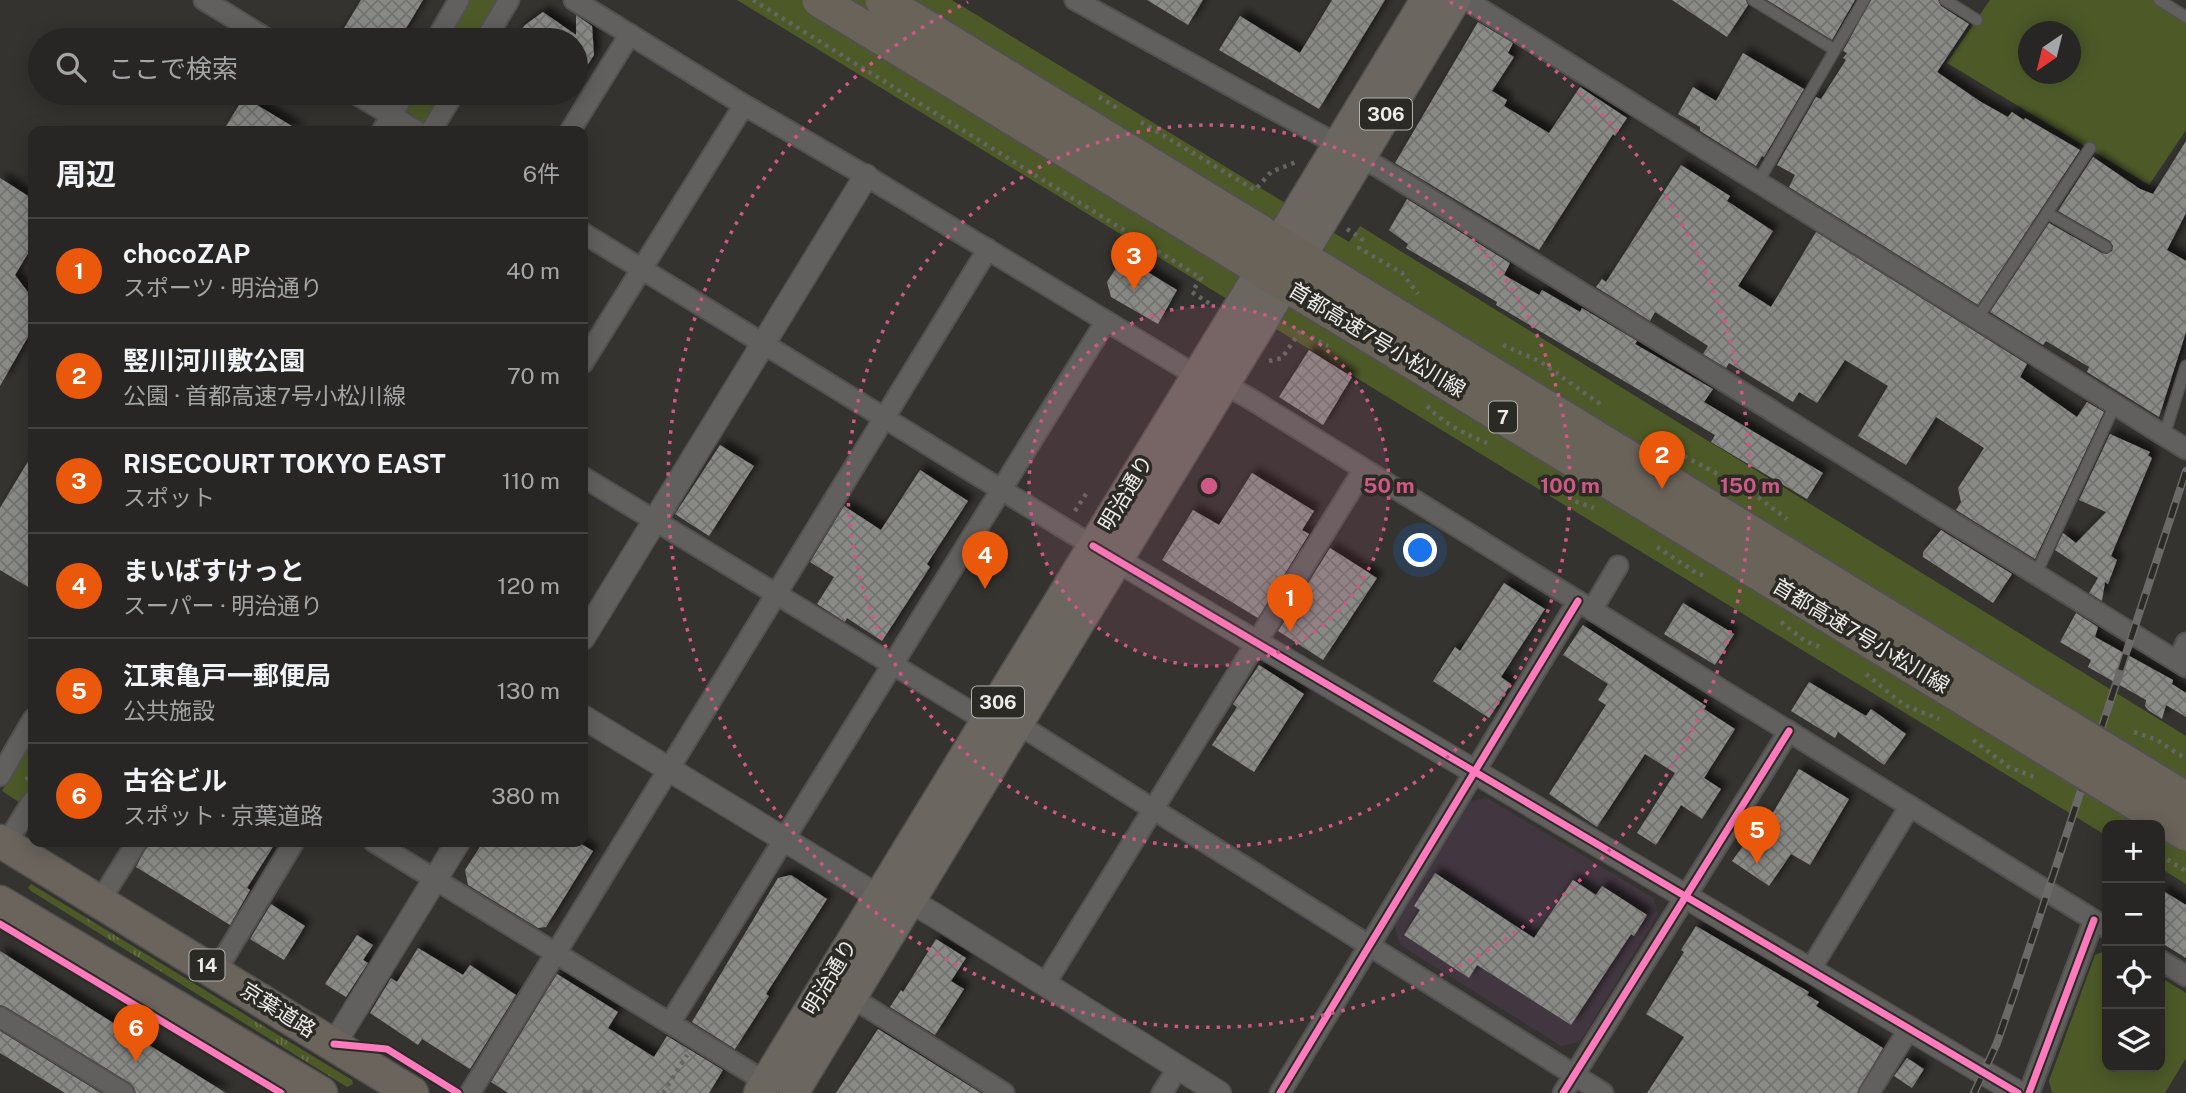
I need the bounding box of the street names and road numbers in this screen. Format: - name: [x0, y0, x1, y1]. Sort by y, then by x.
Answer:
- road number: 306: [1360, 98, 1412, 130]
- street label: 首都高速7号小松川線: [1284, 277, 1470, 402]
- road number: 7: [1489, 402, 1517, 432]
- street label: 明治通り: [1093, 450, 1158, 535]
- street label: 首都高速7号小松川線: [1768, 573, 1954, 698]
- road number: 306: [972, 687, 1024, 718]
- street label: 明治通り: [797, 934, 862, 1019]
- road number: 14: [190, 950, 224, 981]
- street label: 京葉道路: [236, 977, 321, 1042]

